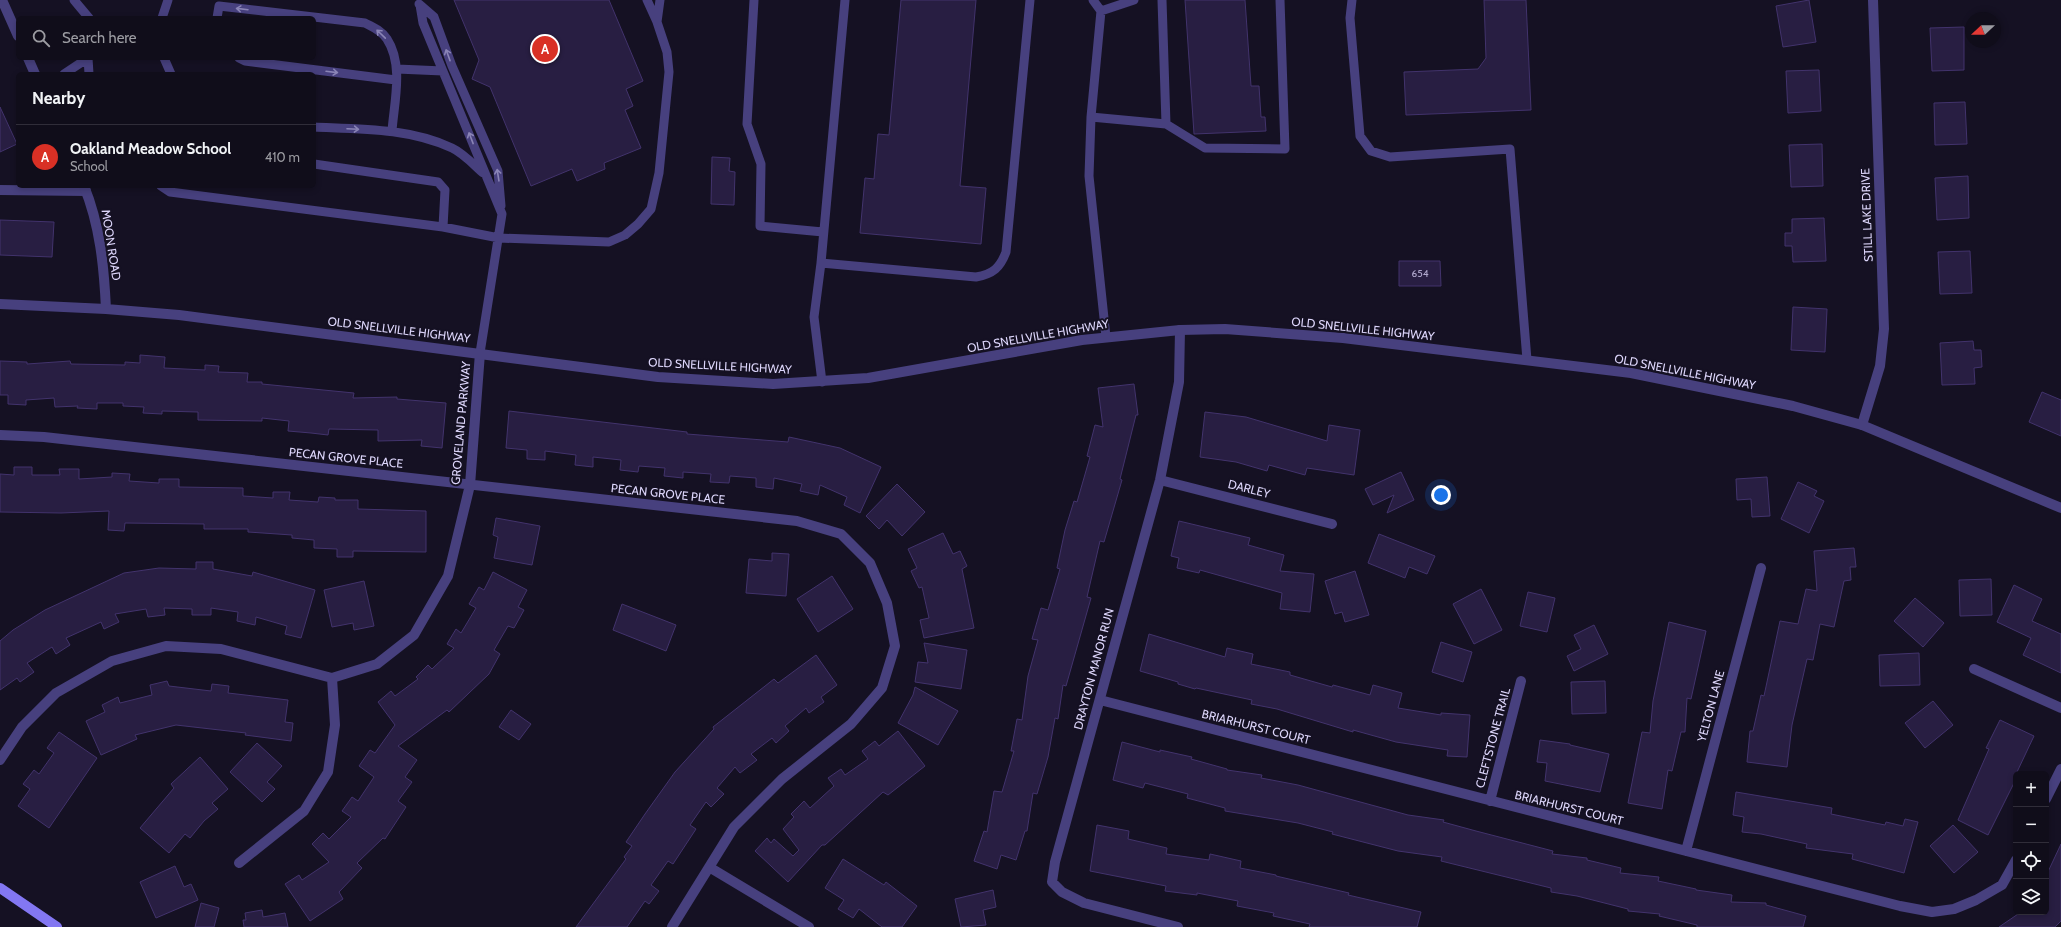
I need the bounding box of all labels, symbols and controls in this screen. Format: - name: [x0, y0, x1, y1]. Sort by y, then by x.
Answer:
- one-way arrow: [236, 5, 249, 12]
- north arrow: [1965, 12, 2001, 48]
- search box: [16, 16, 316, 60]
- icon: search: [30, 27, 52, 49]
- text: Search here: [62, 29, 137, 47]
- one-way arrow: [376, 29, 386, 39]
- pin: A: [532, 34, 558, 64]
- one-way arrow: [444, 50, 452, 62]
- one-way arrow: [326, 68, 339, 76]
- text: Nearby: [32, 88, 85, 108]
- one-way arrow: [346, 125, 359, 133]
- one-way arrow: [466, 132, 474, 144]
- text: Oakland Meadow School: [70, 140, 231, 158]
- text: A: [41, 149, 49, 165]
- text: 410 m: [265, 149, 300, 165]
- text: School: [70, 158, 108, 174]
- street label: STILL LAKE DRIVE: [1857, 168, 1876, 262]
- one-way arrow: [494, 169, 502, 182]
- street label: MOON ROAD: [98, 208, 125, 282]
- house number: 654: [1412, 267, 1429, 280]
- street label: OLD SNELLVILLE HIGHWAY: [327, 313, 471, 346]
- street label: OLD SNELLVILLE HIGHWAY: [1291, 314, 1435, 343]
- street label: OLD SNELLVILLE HIGHWAY: [966, 316, 1110, 355]
- street label: OLD SNELLVILLE HIGHWAY: [1613, 350, 1757, 393]
- street label: OLD SNELLVILLE HIGHWAY: [648, 354, 792, 377]
- street label: GROVELAND PARKWAY: [448, 360, 473, 485]
- street label: PECAN GROVE PLACE: [288, 444, 404, 471]
- street label: DARLEY: [1227, 476, 1272, 501]
- street label: PECAN GROVE PLACE: [610, 480, 726, 507]
- your location: [1431, 485, 1451, 505]
- street label: DRAYTON MANOR RUN: [1070, 607, 1117, 731]
- street label: YELTON LANE: [1693, 668, 1727, 744]
- street label: CLEFTSTONE TRAIL: [1472, 686, 1513, 790]
- street label: BRIARHURST COURT: [1200, 706, 1312, 747]
- map controls: [2013, 771, 2049, 915]
- button: +: [2013, 771, 2049, 807]
- street label: BRIARHURST COURT: [1513, 787, 1625, 828]
- button: −: [2013, 807, 2049, 843]
- button: locate: [2013, 843, 2049, 879]
- button: layers: [2013, 879, 2049, 915]

